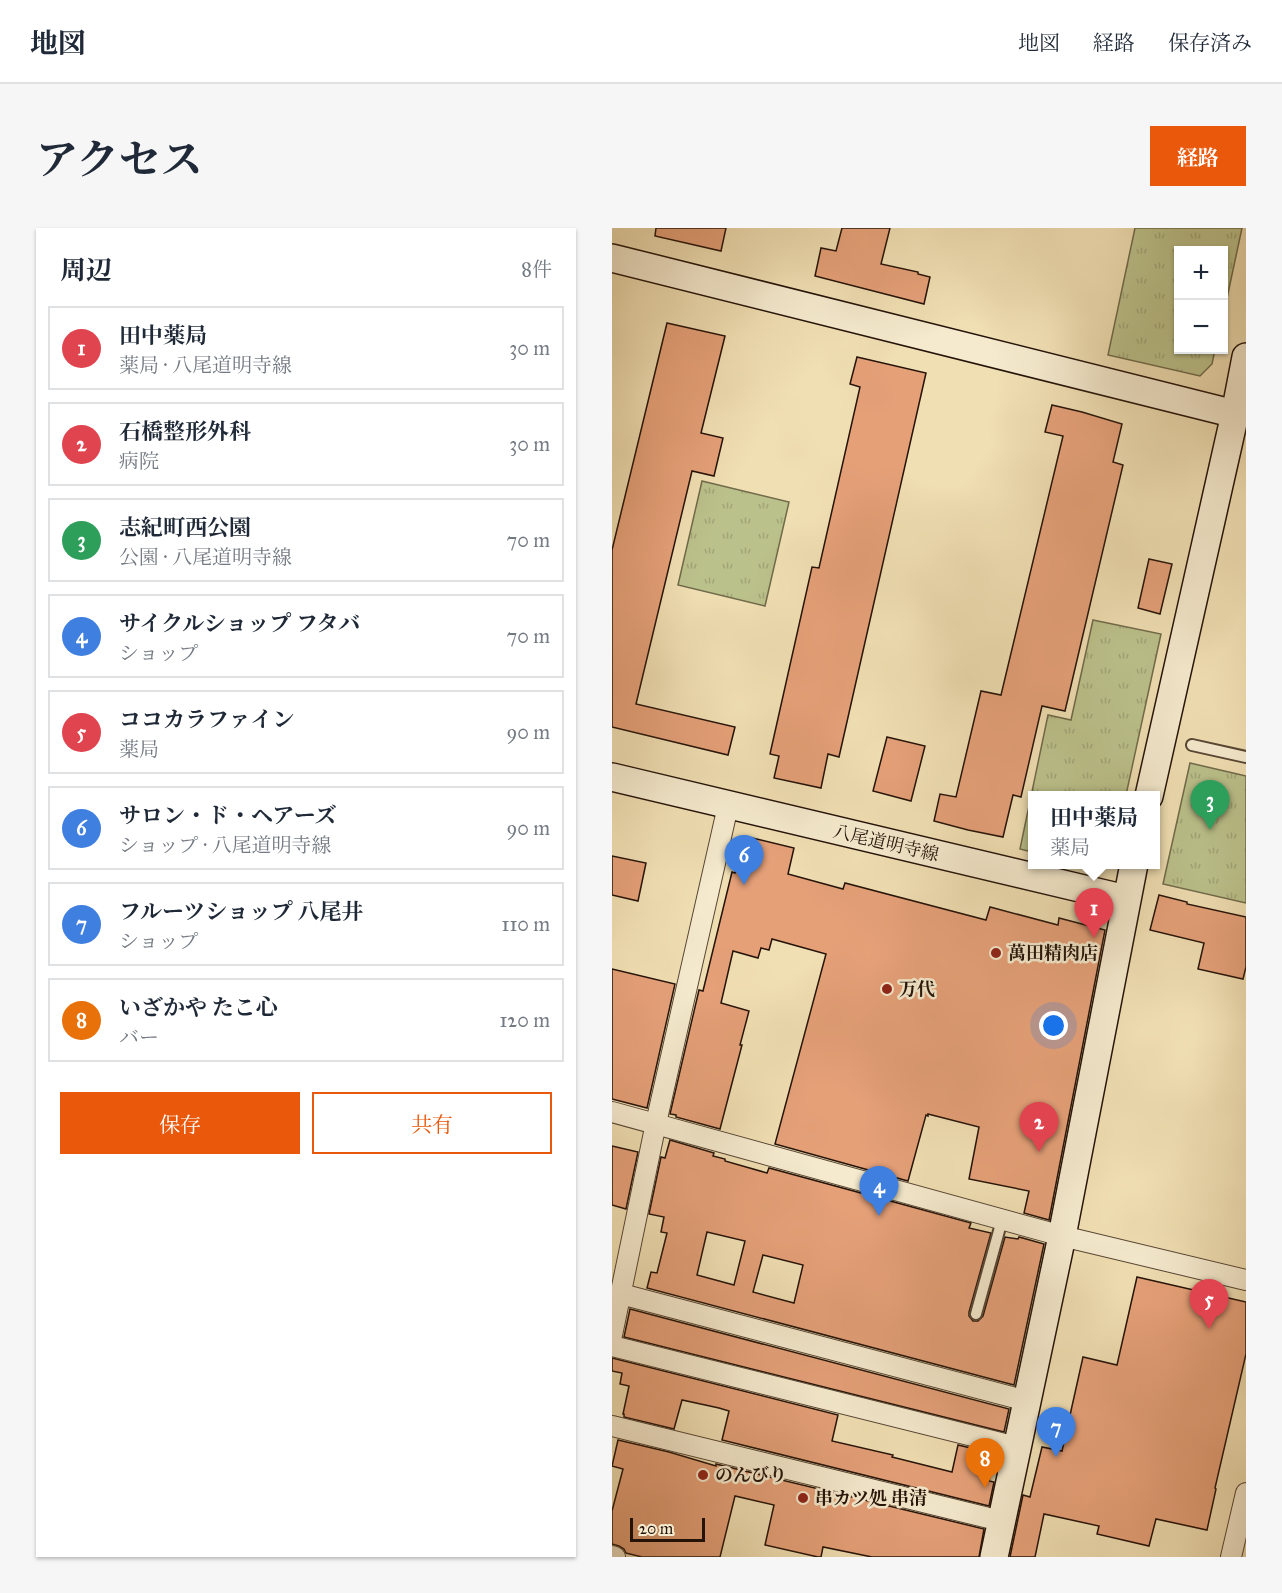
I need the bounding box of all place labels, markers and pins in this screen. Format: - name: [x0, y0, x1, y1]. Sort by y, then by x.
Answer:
- pin: 3: [1190, 780, 1230, 830]
- pin: 6: [724, 836, 764, 885]
- pin: 1: [1074, 888, 1114, 938]
- place label: 萬田精肉店: [1008, 942, 1098, 964]
- marker: 萬田精肉店: [989, 946, 1003, 960]
- place label: 万代: [899, 978, 935, 1000]
- marker: 万代: [880, 982, 894, 996]
- pin: 2: [1020, 1102, 1058, 1152]
- pin: 4: [860, 1166, 898, 1216]
- pin: 5: [1190, 1280, 1228, 1329]
- pin: 7: [1036, 1408, 1076, 1457]
- pin: 8: [966, 1438, 1004, 1488]
- place label: のんびり: [715, 1464, 787, 1486]
- marker: のんびり: [696, 1468, 710, 1482]
- place label: 串カツ処 串清: [815, 1487, 927, 1509]
- marker: 串カツ処 串清: [796, 1491, 810, 1505]

